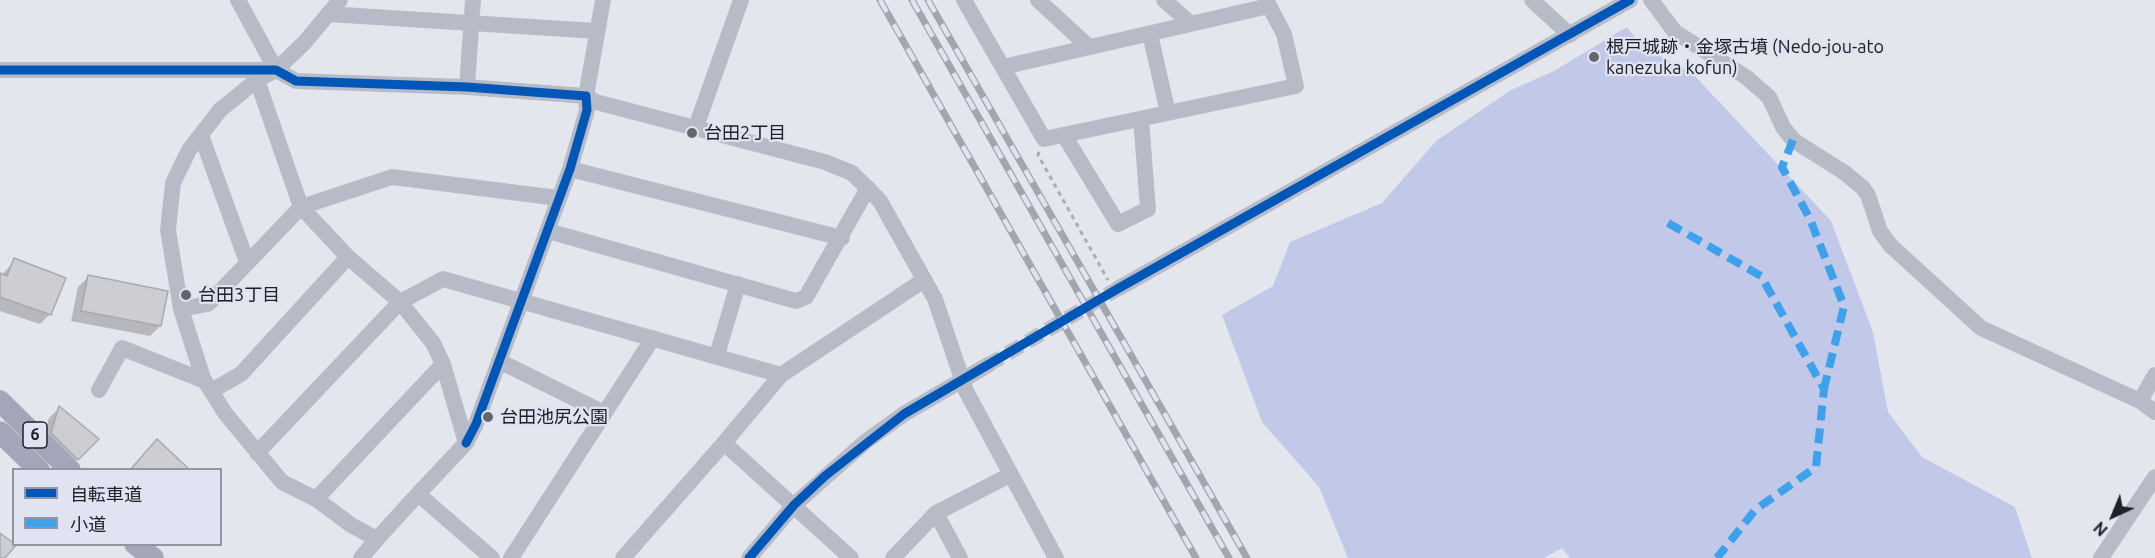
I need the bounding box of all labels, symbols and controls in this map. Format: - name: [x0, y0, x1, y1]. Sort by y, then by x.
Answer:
- place label: 根戸城跡・金塚古墳 (Nedo-jou-ato kanezuka kofun): [1606, 36, 1884, 78]
- marker: 根戸城跡・金塚古墳 (Nedo-jou-ato kanezuka kofun): [1587, 50, 1601, 64]
- place label: 台田2丁目: [704, 122, 786, 144]
- marker: 台田2丁目: [685, 126, 699, 140]
- place label: 台田3丁目: [198, 284, 280, 306]
- marker: 台田3丁目: [179, 288, 193, 302]
- place label: 台田池尻公園: [500, 406, 608, 428]
- marker: 台田池尻公園: [481, 410, 495, 424]
- road number: 6: [23, 422, 47, 448]
- legend: [12, 468, 222, 546]
- text: 自転車道: [70, 484, 142, 504]
- north arrow: [2083, 486, 2143, 546]
- text: 小道: [70, 514, 106, 534]
- text: N: [2090, 518, 2111, 540]

